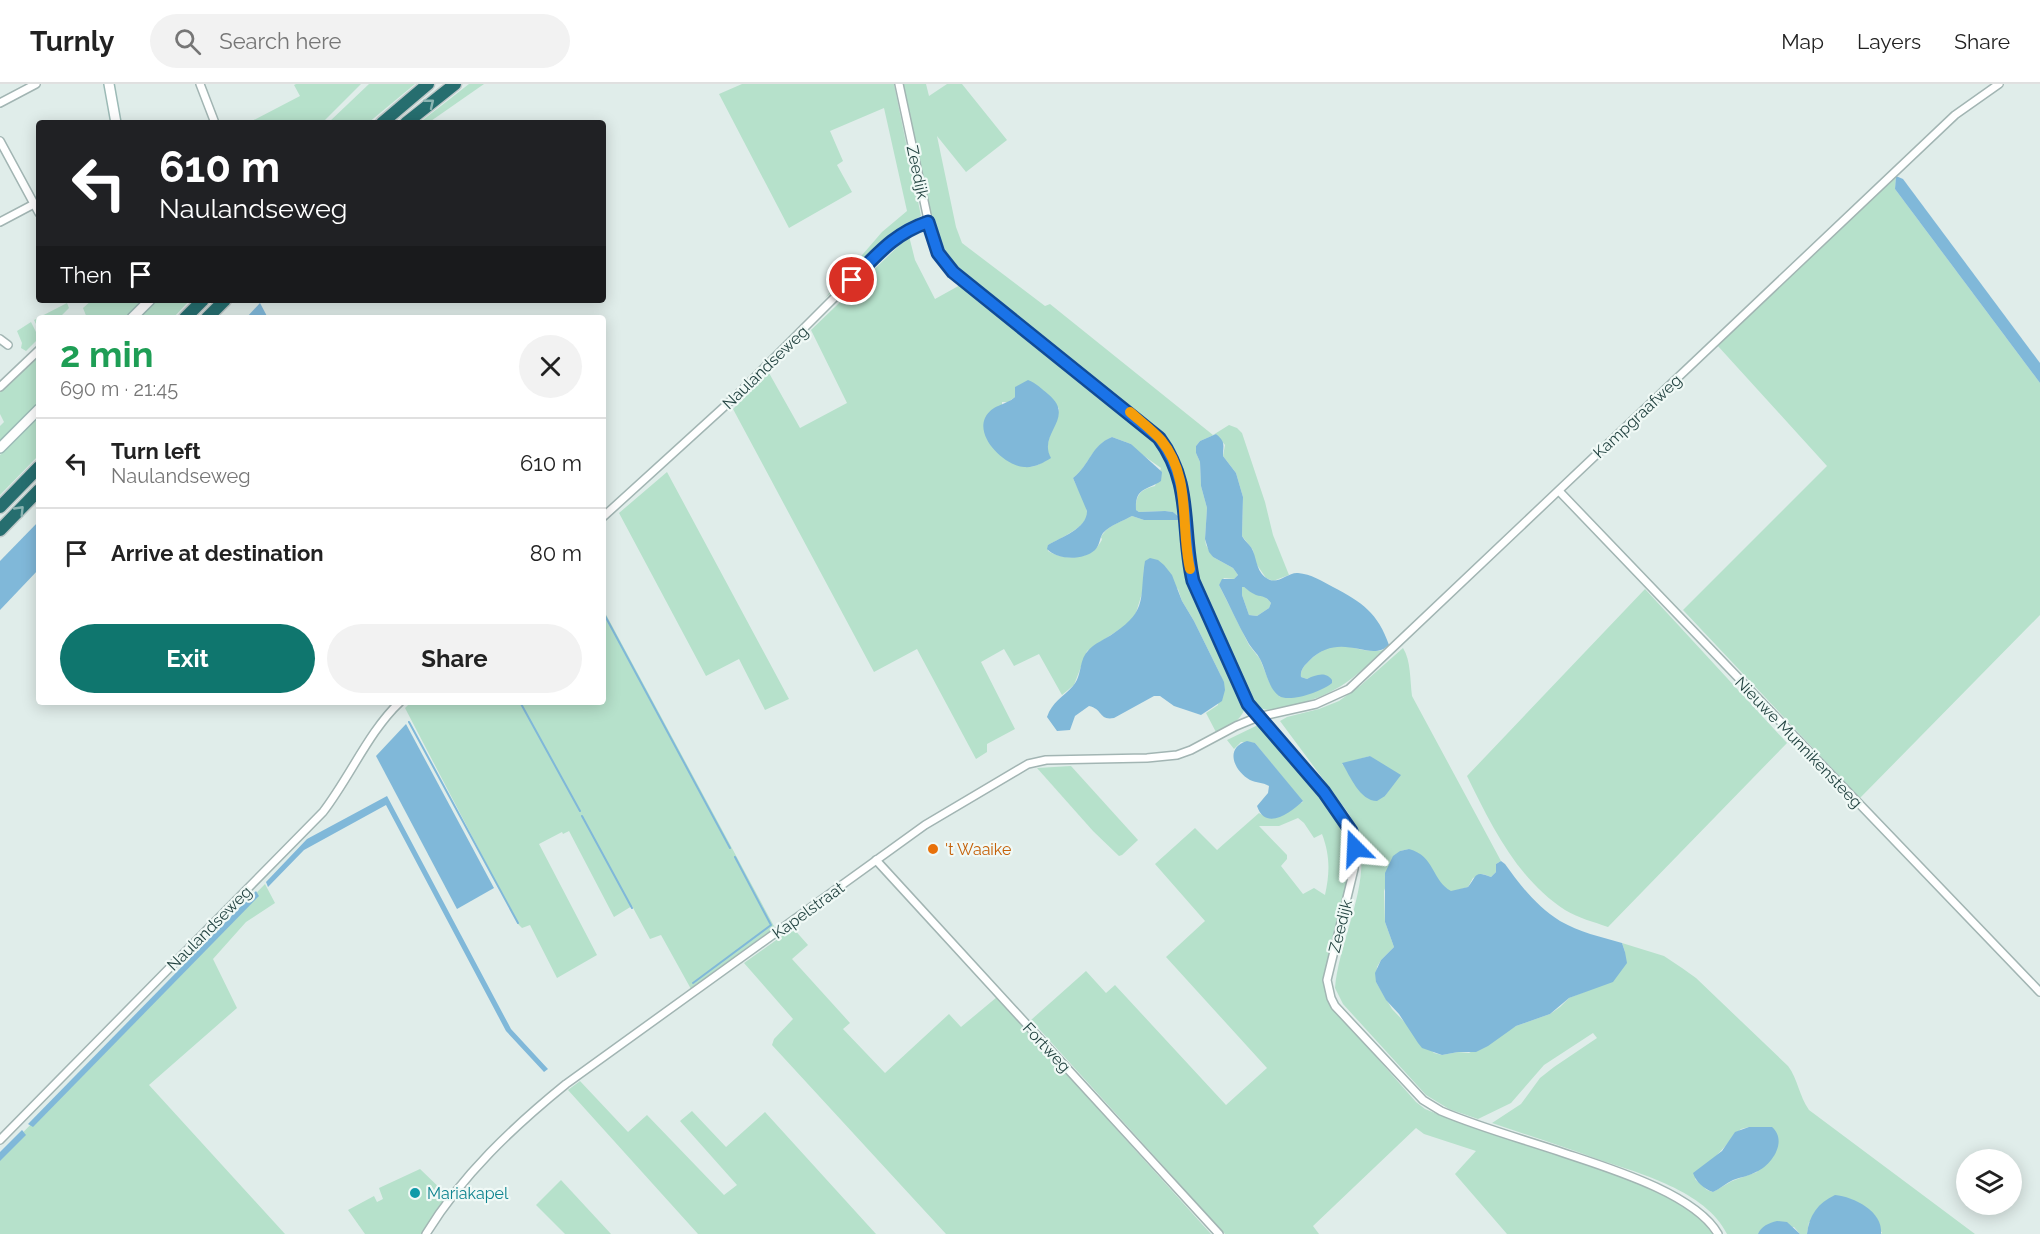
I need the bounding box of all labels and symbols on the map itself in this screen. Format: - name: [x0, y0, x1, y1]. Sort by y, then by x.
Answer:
- one-way arrow: [423, 99, 434, 110]
- street label: Zeedijk: [903, 144, 933, 201]
- pin: [826, 254, 877, 305]
- street label: Naulandseweg: [719, 322, 812, 413]
- street label: Kampgraafweg: [1589, 371, 1685, 462]
- one-way arrow: [12, 507, 23, 518]
- street label: Nieuwe Munnikensteeg: [1731, 673, 1866, 812]
- position arrow: [1323, 816, 1387, 880]
- place label: 't Waaike: [945, 840, 1011, 859]
- marker: 't Waaike: [926, 842, 940, 856]
- street label: Kapelstraat: [769, 878, 848, 943]
- street label: Naulandseweg: [163, 882, 256, 975]
- street label: Zeedijk: [1325, 897, 1356, 955]
- street label: Fortweg: [1019, 1018, 1075, 1076]
- place label: Mariakapel: [427, 1184, 509, 1203]
- marker: Mariakapel: [408, 1186, 422, 1200]

